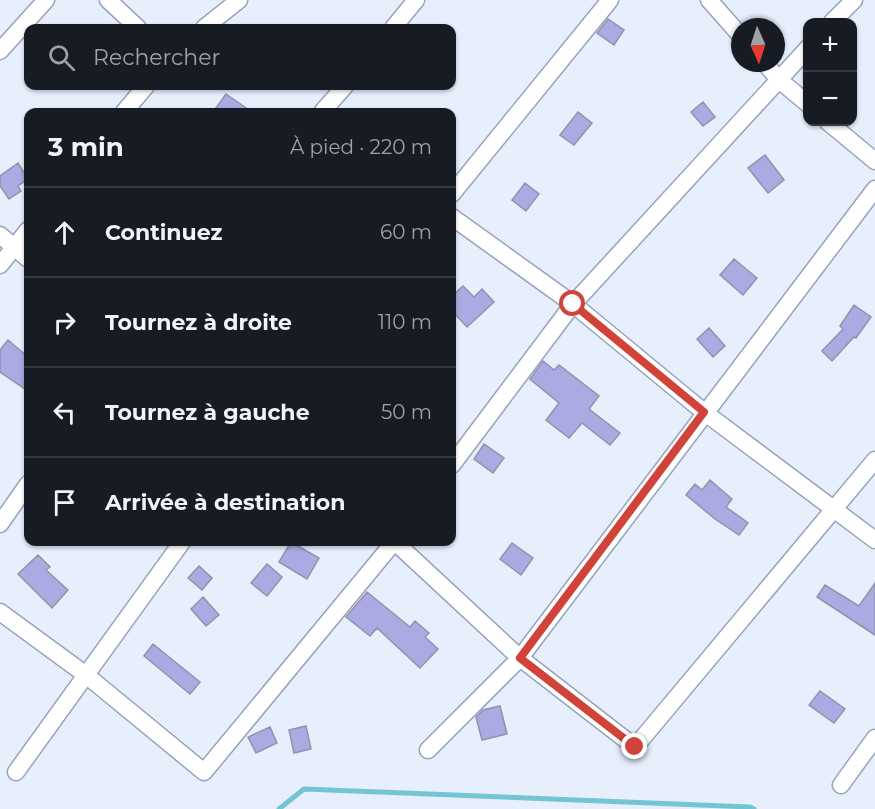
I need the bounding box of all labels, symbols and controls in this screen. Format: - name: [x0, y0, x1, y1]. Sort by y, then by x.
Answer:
- north arrow: [731, 18, 785, 72]
- map controls: [803, 18, 857, 126]
- button: +: [803, 18, 857, 72]
- search box: [24, 24, 456, 90]
- icon: search: [45, 41, 78, 74]
- text: Rechercher: [93, 44, 220, 71]
- button: −: [803, 72, 857, 126]
- text: 3 min: [48, 131, 124, 163]
- text: À pied · 220 m: [290, 135, 432, 159]
- icon: ahead: [48, 216, 81, 249]
- text: Continuez: [105, 219, 222, 246]
- text: 60 m: [380, 220, 432, 244]
- route start: [559, 290, 585, 316]
- icon: right: [48, 306, 81, 339]
- text: Tournez à droite: [105, 309, 292, 336]
- text: 110 m: [378, 310, 432, 334]
- icon: left: [48, 396, 81, 429]
- text: Tournez à gauche: [105, 399, 310, 426]
- text: 50 m: [381, 400, 432, 424]
- icon: arrive: [48, 486, 81, 519]
- text: Arrivée à destination: [105, 489, 345, 516]
- route end: [621, 733, 647, 759]

